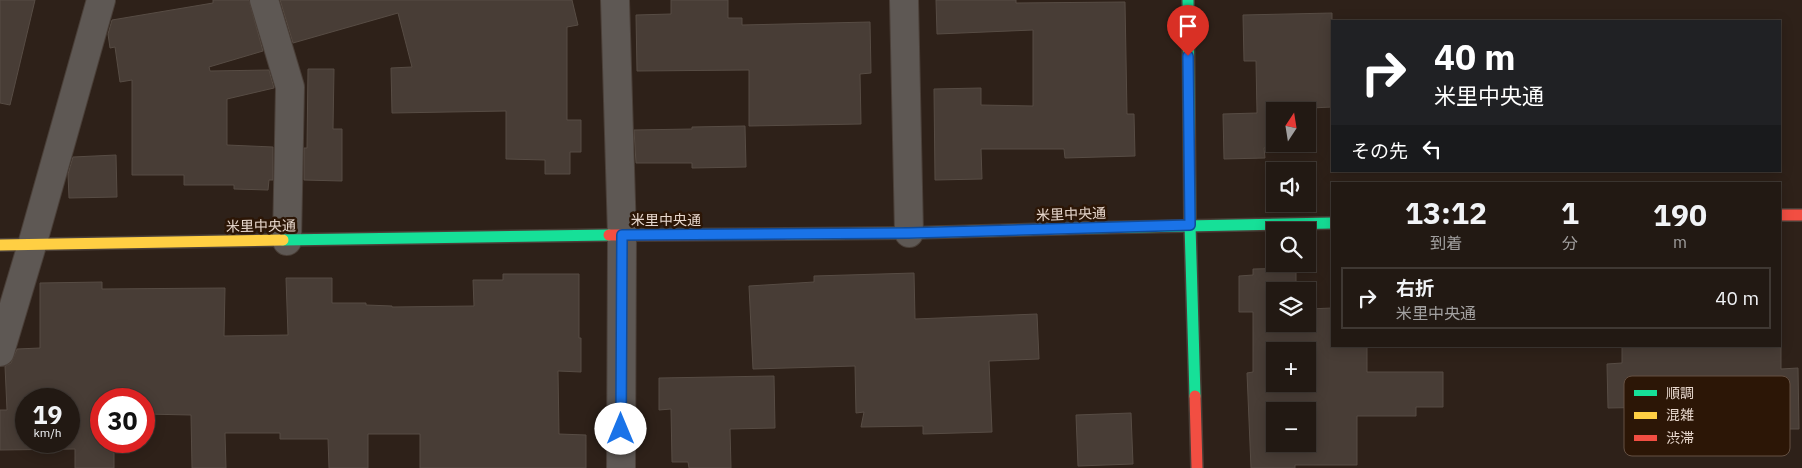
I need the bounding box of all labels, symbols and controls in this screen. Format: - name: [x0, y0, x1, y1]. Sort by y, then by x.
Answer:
- pin: [1167, 5, 1209, 56]
- icon: arrive: [1174, 12, 1202, 40]
- text: 40 m: [1434, 34, 1516, 80]
- icon: right: [1351, 40, 1416, 105]
- text: 米里中央通: [1434, 81, 1544, 110]
- north arrow: [1266, 102, 1316, 152]
- map controls: [1266, 102, 1316, 452]
- icon: left: [1418, 135, 1446, 163]
- text: その先: [1351, 139, 1408, 163]
- button: sound: [1266, 162, 1316, 212]
- text: 13:12: [1405, 193, 1487, 232]
- text: 1: [1561, 193, 1579, 232]
- text: 190: [1653, 195, 1707, 234]
- street label: 米里中央通: [1036, 204, 1106, 224]
- street label: 米里中央通: [631, 211, 701, 229]
- street label: 米里中央通: [226, 216, 296, 236]
- button: search: [1266, 222, 1316, 272]
- text: m: [1673, 232, 1687, 252]
- text: 到着: [1430, 233, 1462, 253]
- text: 分: [1562, 233, 1578, 253]
- text: 右折: [1396, 276, 1434, 300]
- button: layers: [1266, 282, 1316, 332]
- icon: right: [1353, 284, 1381, 312]
- text: 40 m: [1715, 286, 1759, 310]
- text: 米里中央通: [1396, 303, 1476, 323]
- button: +: [1266, 342, 1316, 392]
- legend: [1624, 376, 1790, 456]
- text: 順調: [1666, 384, 1694, 402]
- speed limit sign: 30: [90, 388, 155, 453]
- text: 19: [32, 398, 63, 431]
- position arrow: [594, 402, 646, 454]
- button: −: [1266, 402, 1316, 452]
- text: 混雑: [1666, 406, 1694, 424]
- text: km/h: [33, 425, 62, 440]
- text: 渋滞: [1666, 429, 1694, 447]

